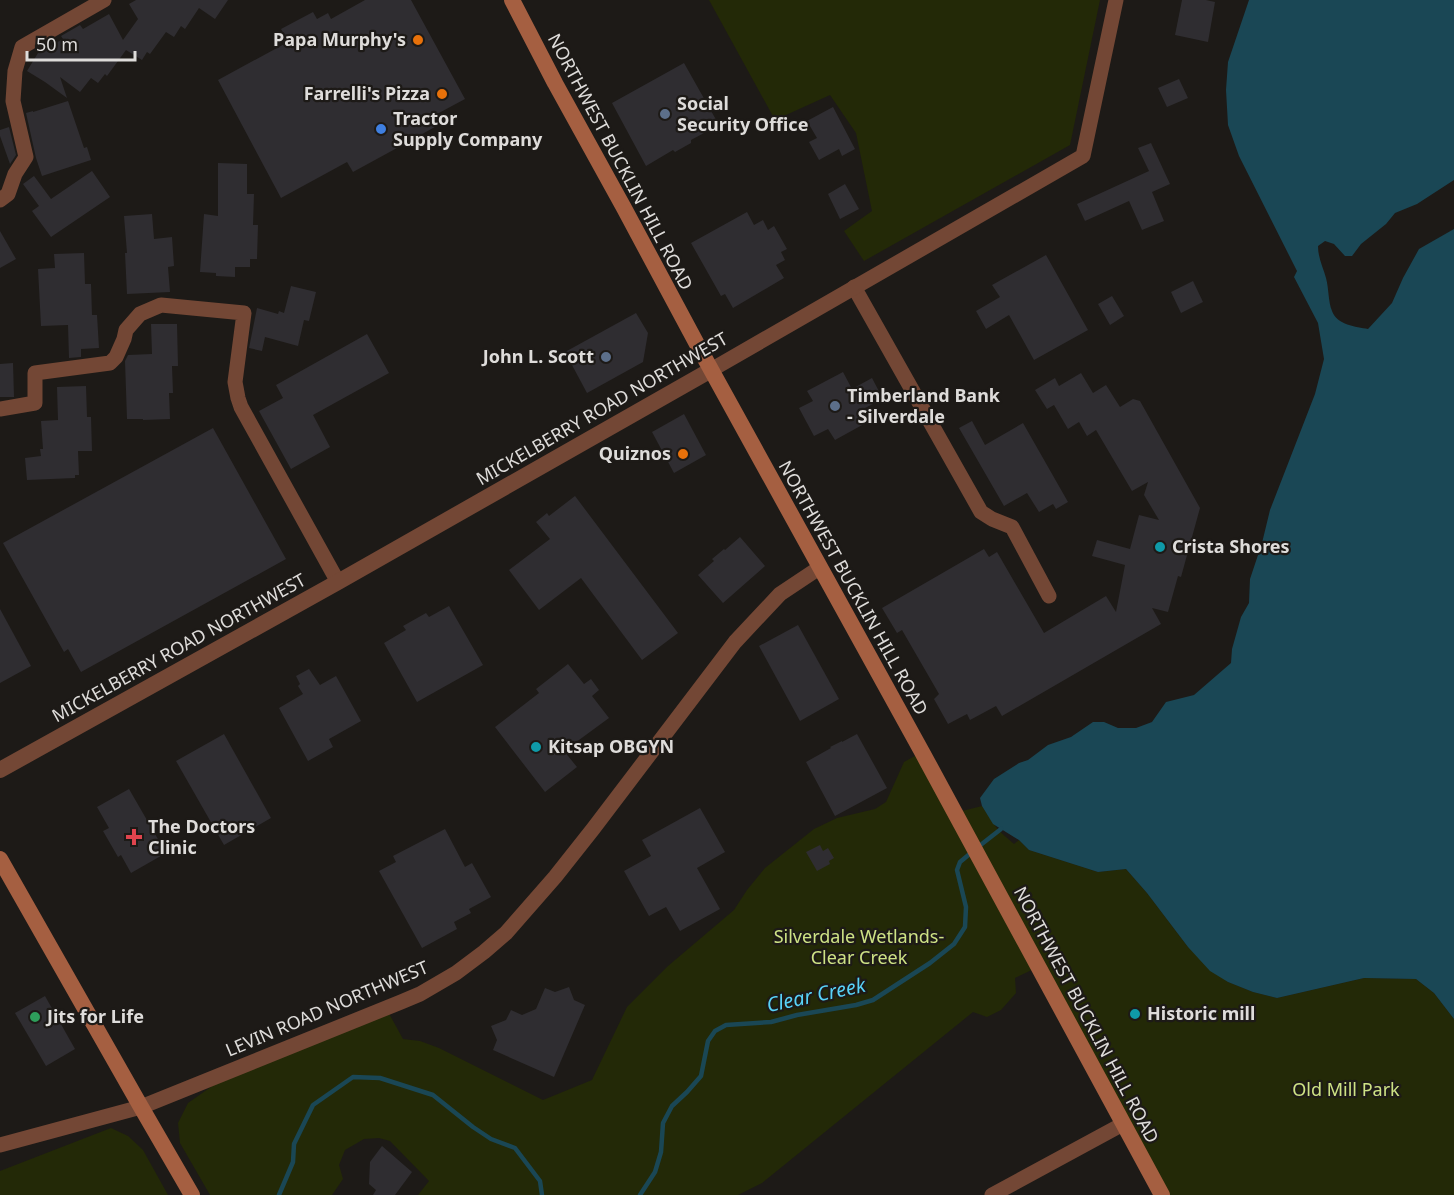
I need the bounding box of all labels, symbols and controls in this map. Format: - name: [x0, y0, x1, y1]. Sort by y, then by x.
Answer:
- scale bar: [27, 24, 135, 62]
- place label: Papa Murphy's: [273, 27, 406, 51]
- street label: NORTHWEST BUCKLIN HILL ROAD: [543, 29, 699, 294]
- text: 50 m: [36, 32, 78, 56]
- marker: Papa Murphy's: [411, 33, 425, 47]
- place label: Farrelli's Pizza: [304, 81, 430, 105]
- marker: Farrelli's Pizza: [435, 87, 449, 101]
- place label: Social Security Office: [677, 91, 808, 136]
- place label: Tractor Supply Company: [393, 106, 543, 151]
- marker: Social Security Office: [658, 107, 672, 121]
- marker: Tractor Supply Company: [374, 122, 388, 136]
- street label: MICKELBERRY ROAD NORTHWEST: [471, 326, 732, 490]
- place label: John L. Scott: [481, 344, 594, 368]
- marker: John L. Scott: [599, 350, 613, 364]
- place label: Timberland Bank - Silverdale: [847, 383, 1001, 428]
- marker: Timberland Bank - Silverdale: [828, 399, 842, 413]
- place label: Quiznos: [599, 441, 671, 465]
- marker: Quiznos: [676, 447, 690, 461]
- street label: NORTHWEST BUCKLIN HILL ROAD: [774, 456, 934, 719]
- place label: Crista Shores: [1172, 534, 1290, 558]
- marker: Crista Shores: [1153, 540, 1167, 554]
- street label: MICKELBERRY ROAD NORTHWEST: [47, 567, 310, 727]
- place label: Kitsap OBGYN: [548, 734, 674, 758]
- marker: Kitsap OBGYN: [529, 740, 543, 754]
- place label: The Doctors Clinic: [148, 814, 255, 859]
- marker: The Doctors Clinic: [125, 828, 143, 846]
- street label: NORTHWEST BUCKLIN HILL ROAD: [1009, 882, 1165, 1147]
- park label: Silverdale Wetlands- Clear Creek: [774, 924, 944, 969]
- street label: LEVIN ROAD NORTHWEST: [222, 954, 432, 1062]
- water label: Clear Creek: [764, 971, 869, 1018]
- place label: Historic mill: [1147, 1001, 1255, 1025]
- place label: Jits for Life: [45, 1004, 144, 1028]
- marker: Historic mill: [1128, 1007, 1142, 1021]
- marker: Jits for Life: [28, 1010, 42, 1024]
- park label: Old Mill Park: [1292, 1077, 1400, 1101]

